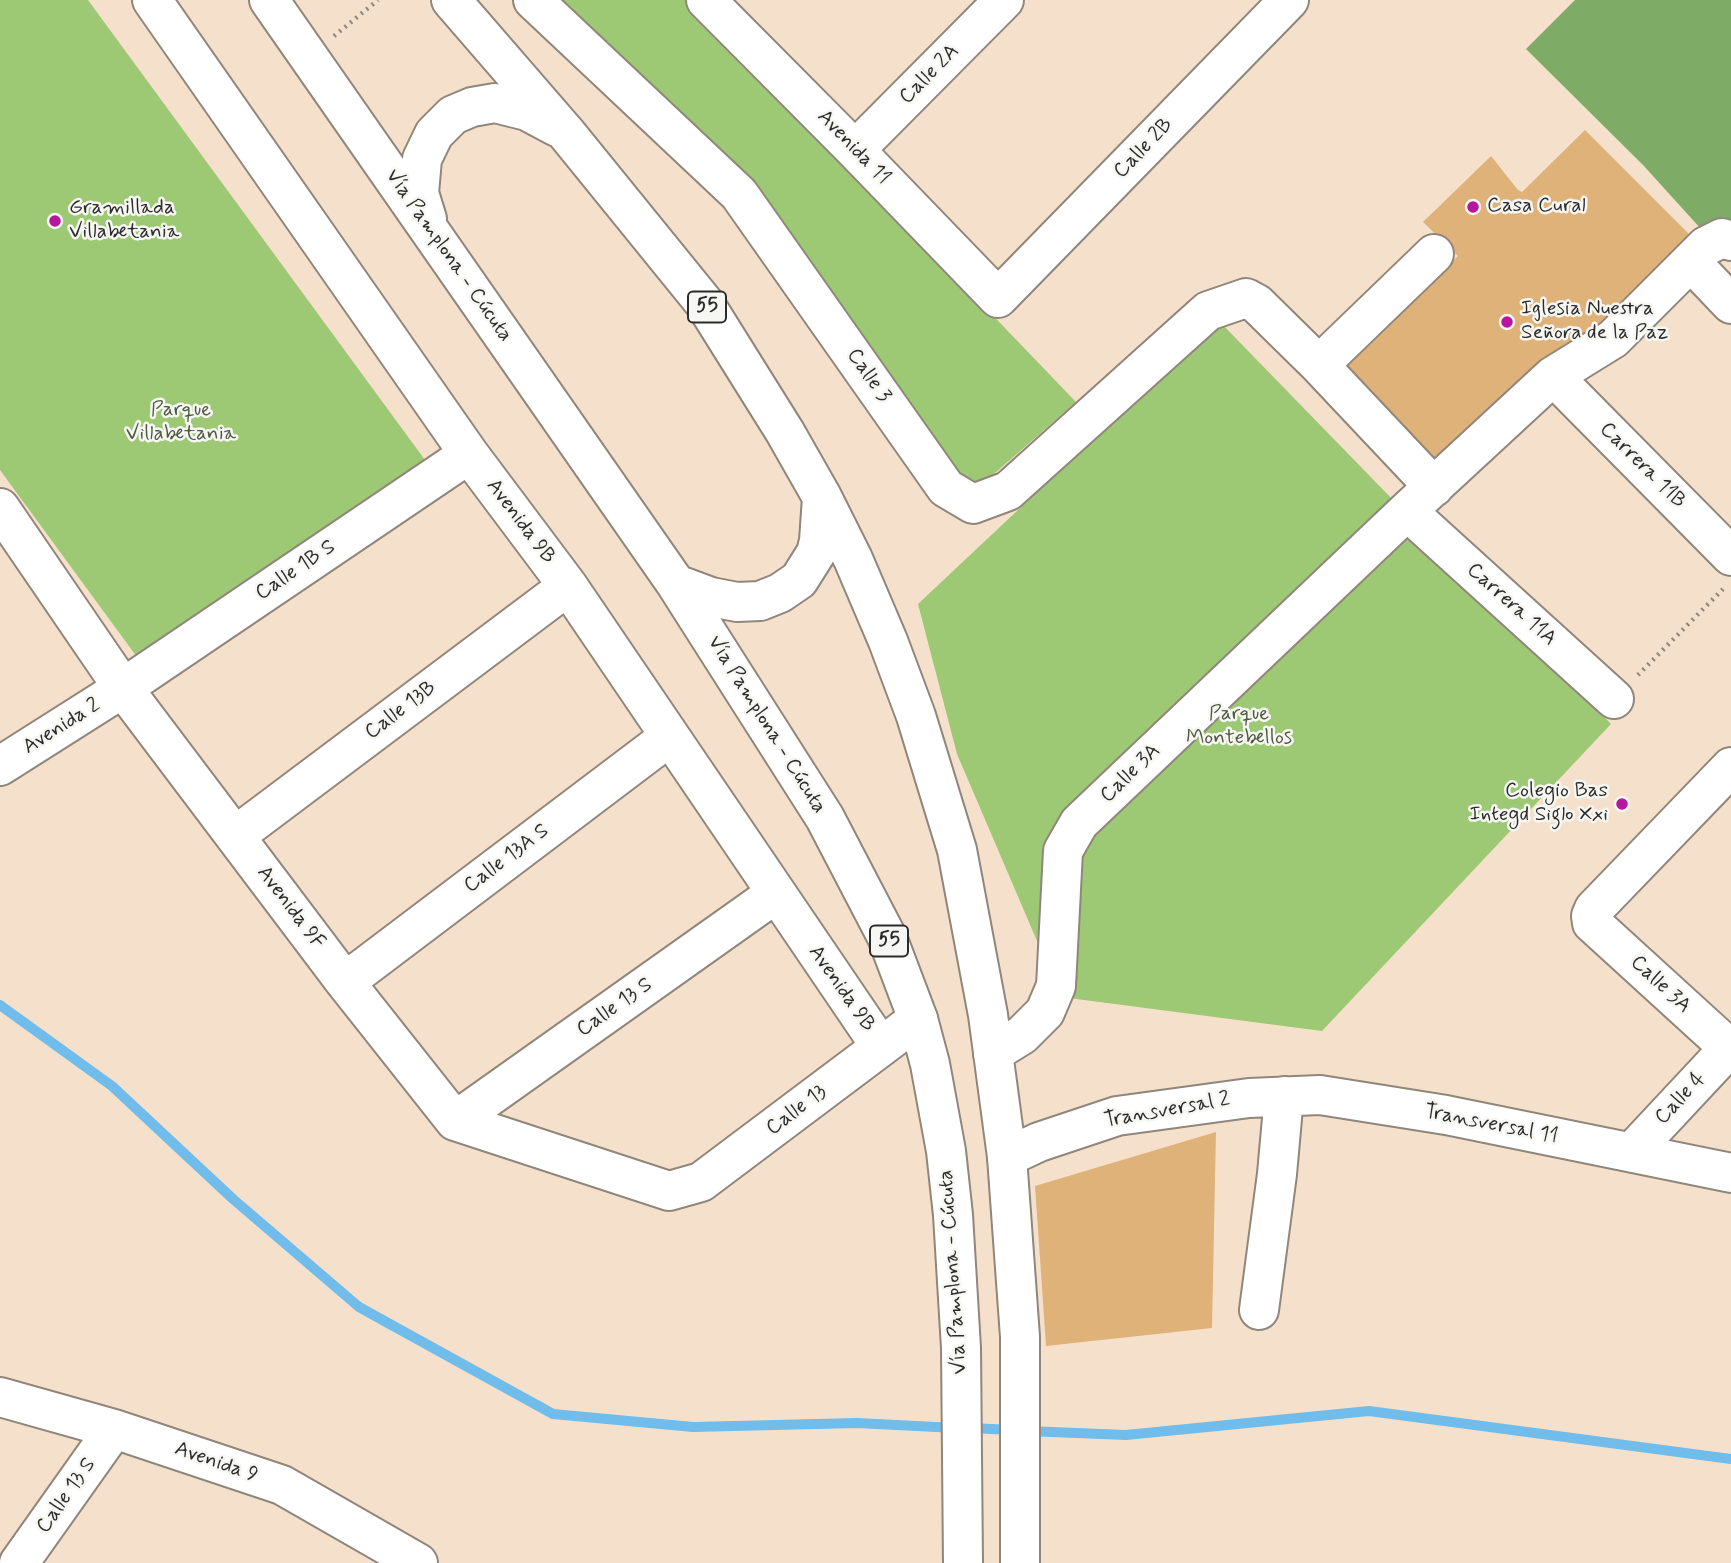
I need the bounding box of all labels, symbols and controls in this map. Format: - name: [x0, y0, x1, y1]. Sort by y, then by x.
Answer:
- street label: Calle 2A: [895, 40, 965, 110]
- street label: Avenida 11: [811, 105, 895, 191]
- street label: Calle 2B: [1109, 113, 1179, 185]
- street label: Vía Pamplona - Cúcuta: [379, 165, 517, 347]
- place label: Casa Cural: [1487, 194, 1586, 220]
- place label: Gramillada Villabetania: [69, 196, 179, 246]
- marker: Casa Cural: [1465, 199, 1481, 215]
- marker: Gramillada Villabetania: [47, 213, 63, 229]
- road number: 55: [688, 292, 726, 322]
- place label: Iglesia Nuestra Señora de la Paz: [1521, 297, 1668, 347]
- marker: Iglesia Nuestra Señora de la Paz: [1499, 314, 1515, 330]
- street label: Calle 3: [840, 344, 896, 408]
- park label: Parque Villabetania: [126, 398, 236, 448]
- street label: Carrera 11B: [1594, 418, 1690, 514]
- street label: Avenida 9B: [480, 475, 560, 569]
- street label: Calle 1B S: [251, 535, 341, 607]
- street label: Carrera 11A: [1461, 558, 1561, 652]
- street label: Vía Pamplona - Cúcuta: [701, 631, 831, 819]
- street label: Calle 13B: [361, 676, 441, 746]
- street label: Avenida 2: [19, 693, 105, 761]
- park label: Parque Montebellos: [1186, 702, 1292, 752]
- street label: Calle 3A: [1096, 739, 1166, 809]
- place label: Colegio Bas Integd Siglo Xxi: [1470, 779, 1608, 829]
- marker: Colegio Bas Integd Siglo Xxi: [1614, 796, 1630, 812]
- street label: Calle 13A S: [459, 819, 555, 899]
- street label: Avenida 9F: [251, 861, 329, 955]
- road number: 55: [870, 925, 908, 956]
- street label: Avenida 9B: [802, 941, 880, 1037]
- street label: Calle 3A: [1624, 951, 1696, 1019]
- street label: Calle 13 S: [572, 973, 658, 1043]
- street label: Calle 4: [1650, 1067, 1712, 1131]
- street label: Calle 13: [762, 1080, 832, 1142]
- street label: Transversal 2: [1102, 1088, 1232, 1134]
- street label: Transversal 11: [1422, 1100, 1560, 1150]
- street label: Vía Pamplona - Cúcuta: [934, 1169, 974, 1375]
- street label: Avenida 9: [171, 1437, 261, 1489]
- street label: Calle 13 S: [32, 1453, 102, 1539]

